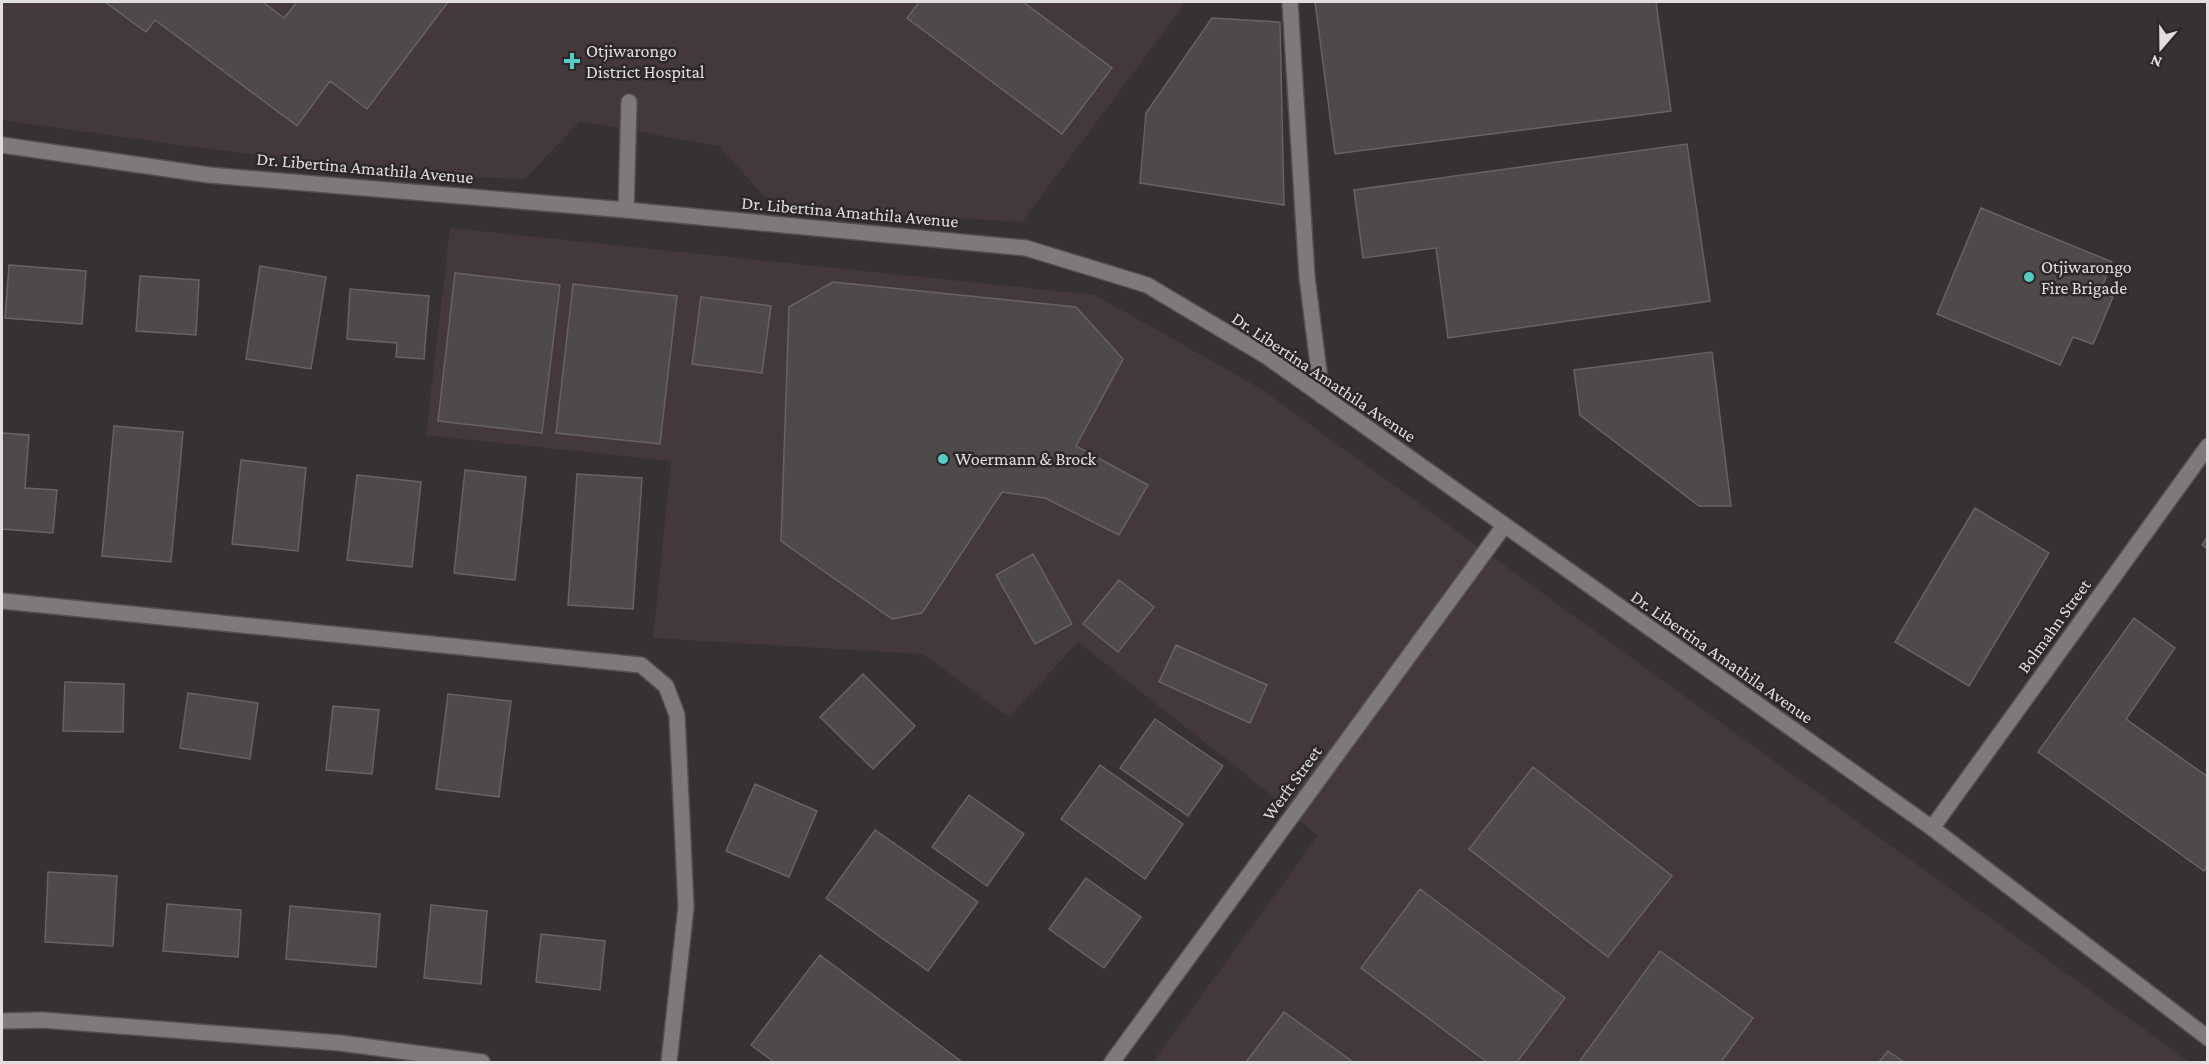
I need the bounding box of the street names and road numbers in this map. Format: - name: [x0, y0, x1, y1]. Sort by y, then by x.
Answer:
- street label: Dr. Libertina Amathila Avenue: [256, 149, 474, 187]
- street label: Dr. Libertina Amathila Avenue: [741, 193, 959, 231]
- street label: Dr. Libertina Amathila Avenue: [1228, 308, 1420, 446]
- street label: Bolmahn Street: [2013, 574, 2095, 677]
- street label: Dr. Libertina Amathila Avenue: [1627, 586, 1817, 728]
- street label: Werft Street: [1258, 741, 1326, 824]

